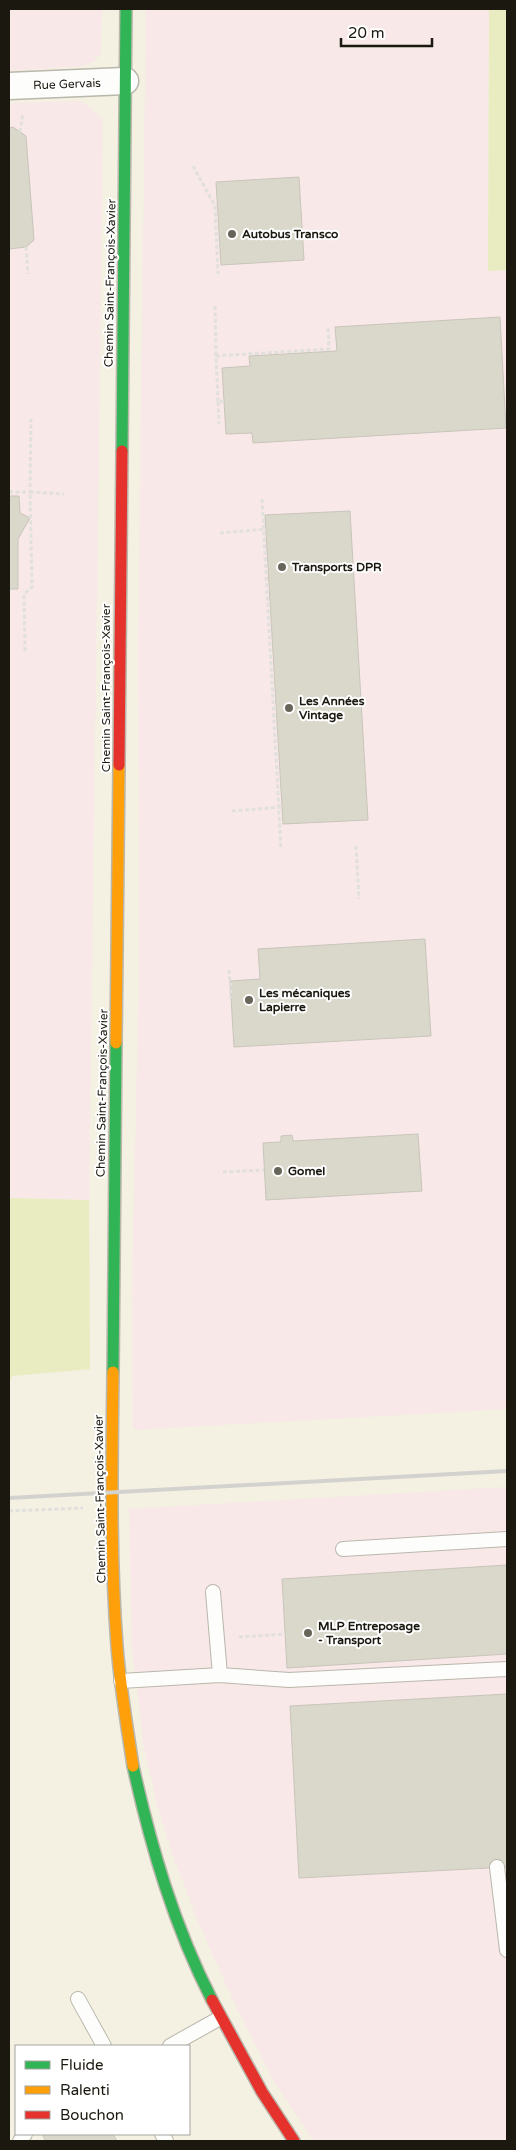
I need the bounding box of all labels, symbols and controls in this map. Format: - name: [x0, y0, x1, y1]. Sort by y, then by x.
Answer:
- scale bar: [341, 15, 432, 47]
- text: 20 m: [348, 24, 385, 42]
- street label: Rue Gervais: [33, 76, 101, 92]
- street label: Chemin Saint-François-Xavier: [102, 198, 118, 367]
- place label: Autobus Transco: [242, 227, 338, 241]
- marker: Autobus Transco: [226, 228, 238, 240]
- place label: Transports DPR: [291, 560, 382, 575]
- marker: Transports DPR: [276, 561, 288, 573]
- street label: Chemin Saint-François-Xavier: [99, 603, 113, 772]
- place label: Les Années Vintage: [299, 694, 365, 723]
- marker: Les Années Vintage: [283, 702, 295, 714]
- place label: Les mécaniques Lapierre: [259, 986, 351, 1015]
- marker: Les mécaniques Lapierre: [243, 994, 255, 1006]
- street label: Chemin Saint-François-Xavier: [94, 1008, 110, 1177]
- place label: Gomel: [288, 1164, 325, 1178]
- marker: Gomel: [272, 1165, 284, 1177]
- street label: Chemin Saint-François-Xavier: [92, 1414, 108, 1583]
- place label: MLP Entreposage - Transport: [318, 1619, 420, 1648]
- marker: MLP Entreposage - Transport: [302, 1627, 314, 1639]
- legend: [15, 2045, 190, 2135]
- text: Fluide: [60, 2056, 104, 2074]
- text: Ralenti: [60, 2081, 110, 2099]
- text: Bouchon: [60, 2106, 124, 2124]

